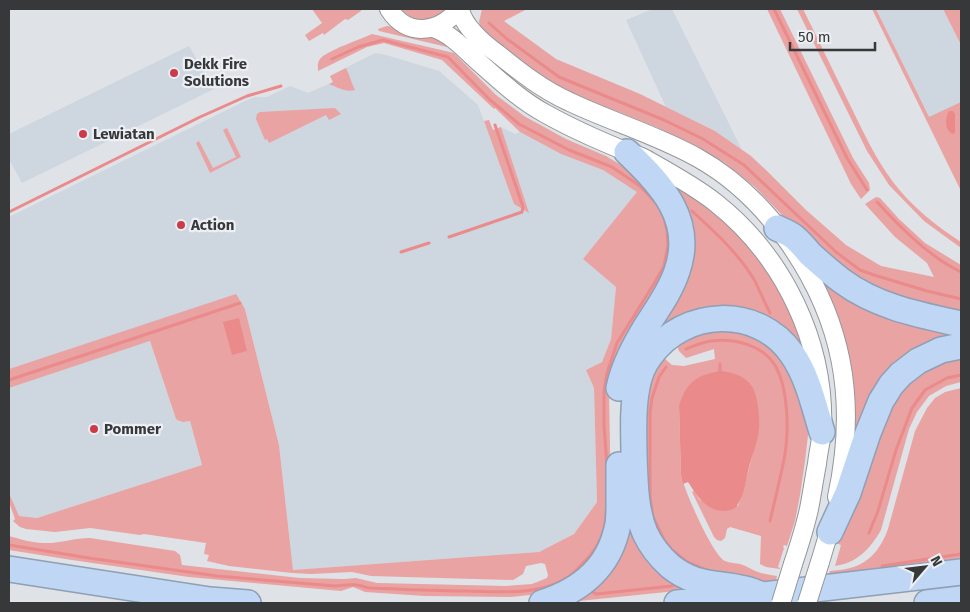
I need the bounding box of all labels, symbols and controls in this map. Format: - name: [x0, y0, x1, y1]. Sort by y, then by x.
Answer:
- scale bar: [790, 20, 875, 52]
- text: 50 m: [798, 28, 831, 46]
- place label: Dekk Fire Solutions: [184, 55, 249, 90]
- marker: Dekk Fire Solutions: [168, 67, 180, 79]
- place label: Lewiatan: [93, 125, 155, 143]
- marker: Lewiatan: [77, 128, 89, 140]
- place label: Action: [190, 216, 234, 234]
- marker: Action: [175, 219, 187, 231]
- place label: Pommer: [104, 420, 162, 438]
- marker: Pommer: [88, 423, 100, 435]
- north arrow: [900, 542, 950, 592]
- text: N: [926, 553, 946, 569]

